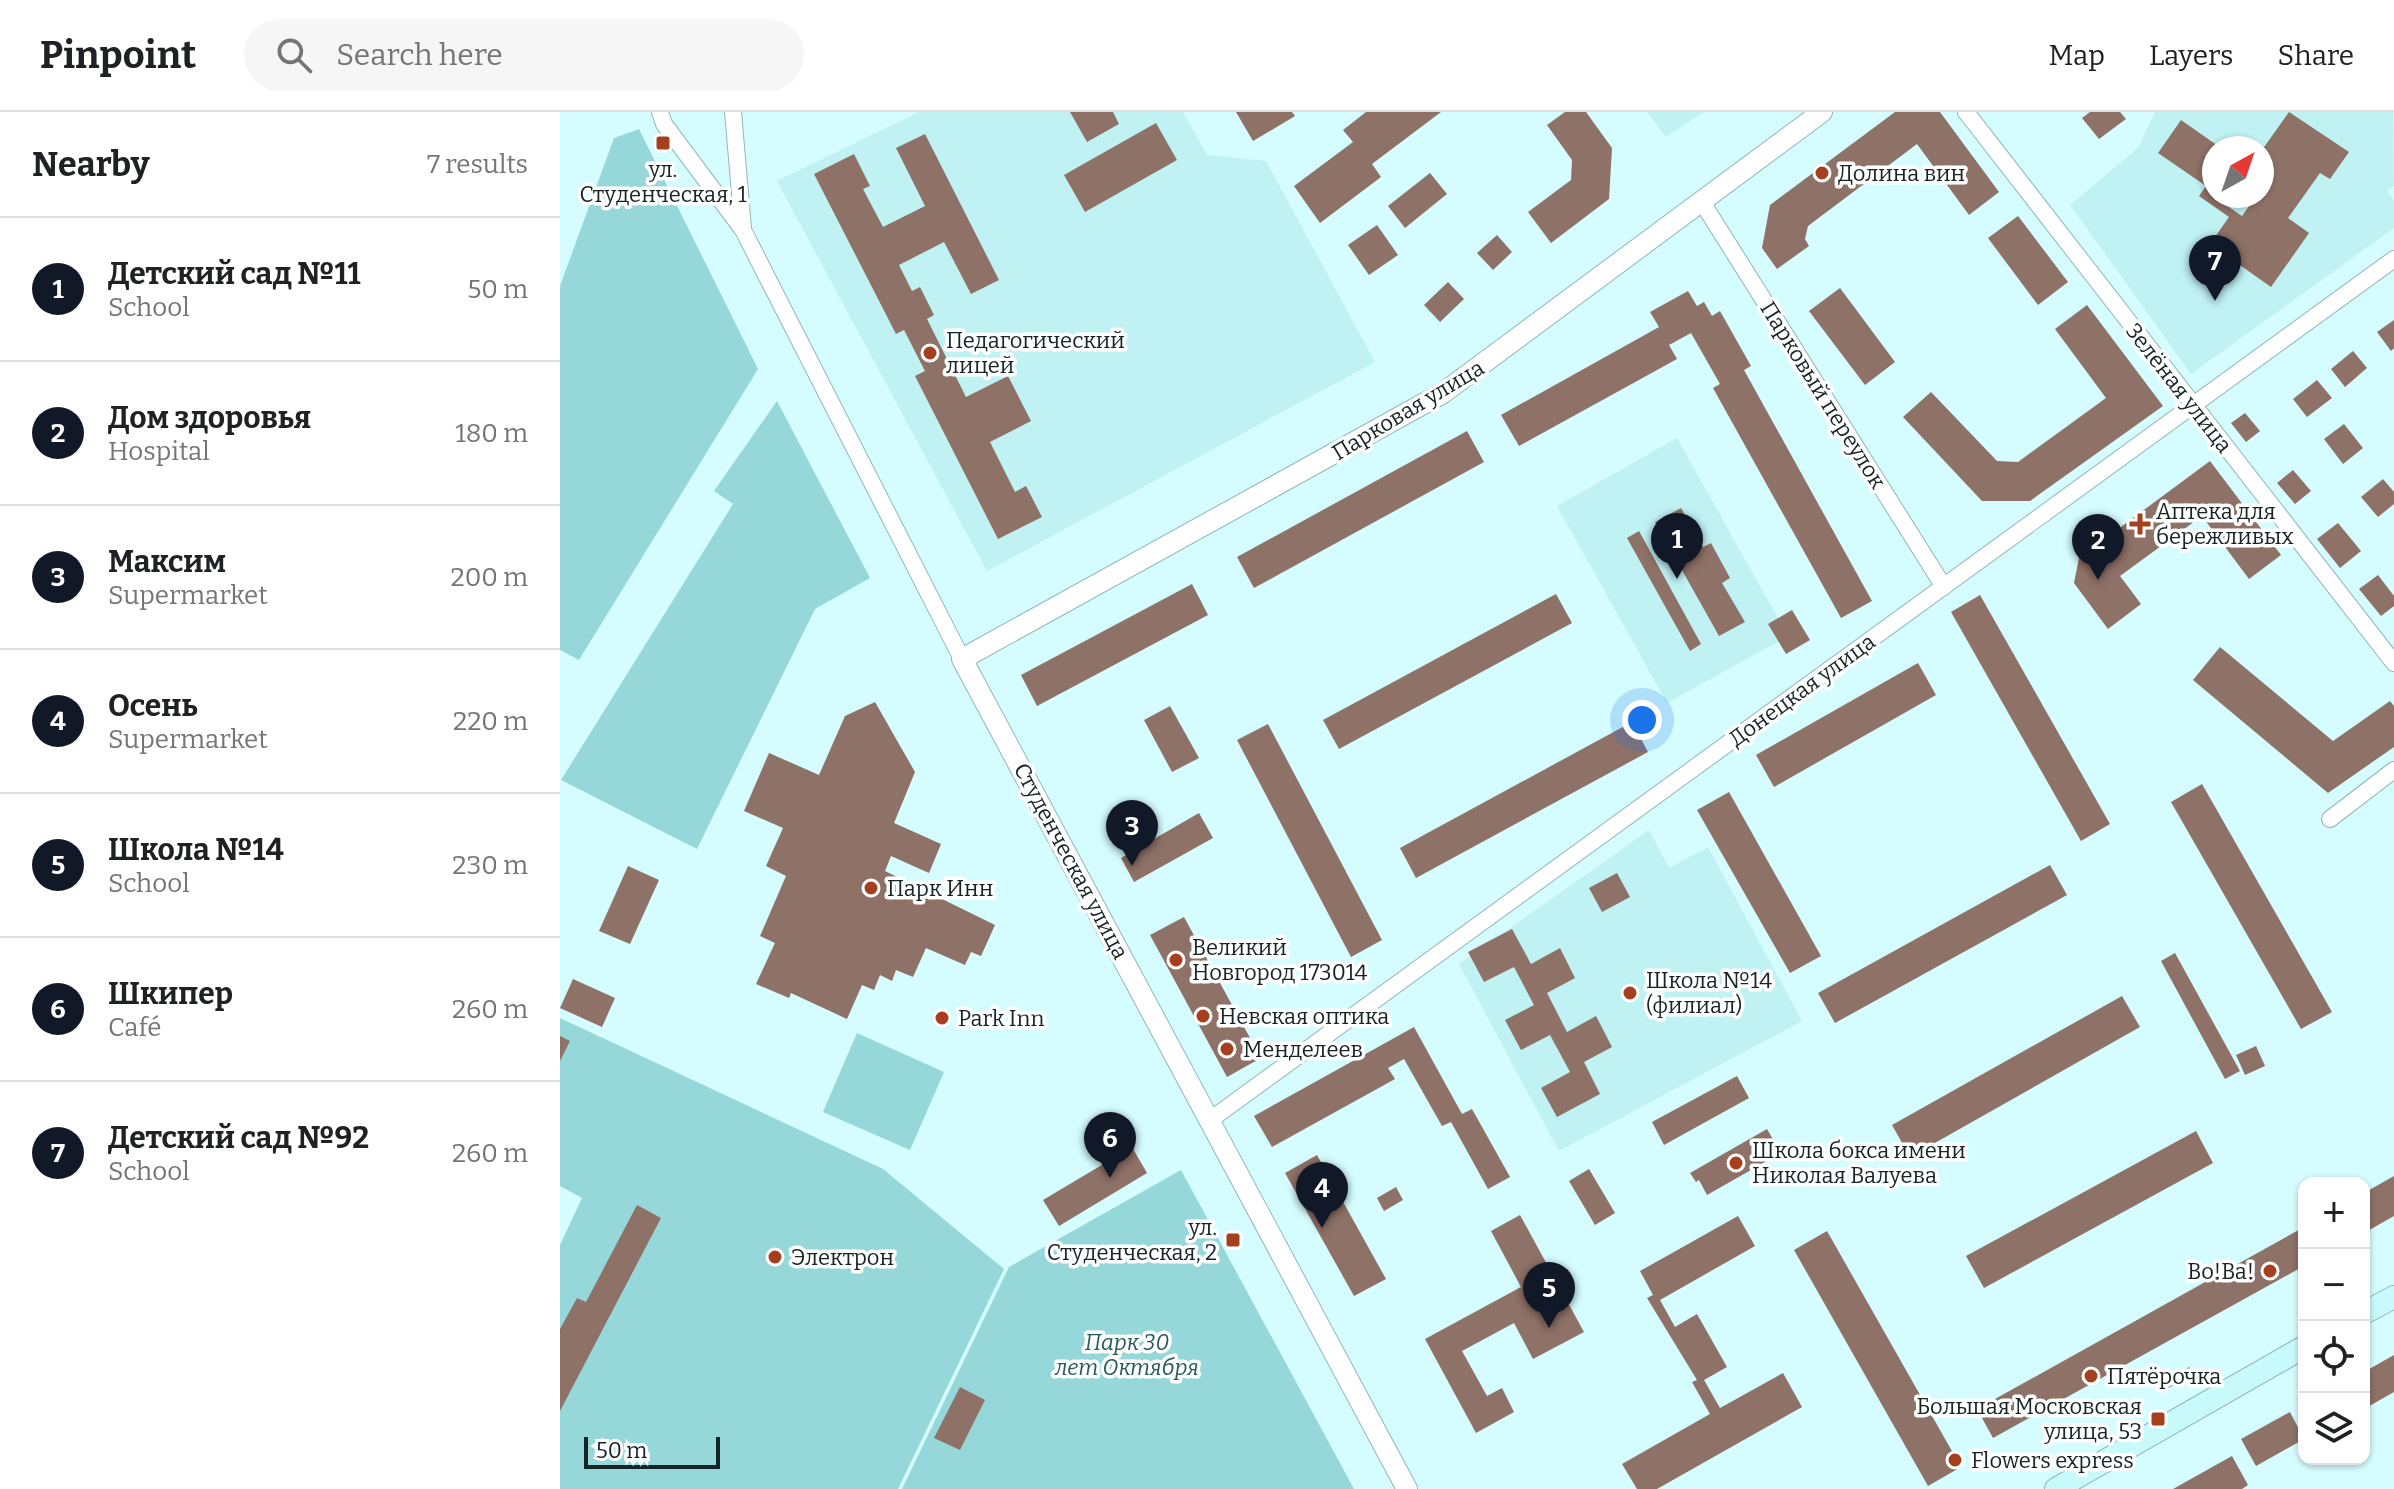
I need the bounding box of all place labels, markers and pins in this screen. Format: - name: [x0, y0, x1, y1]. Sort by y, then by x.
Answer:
- marker: ул. Студенческая, 1: [654, 134, 672, 152]
- place label: ул. Студенческая, 1: [579, 156, 747, 208]
- place label: Долина вин: [1838, 160, 1965, 187]
- marker: Долина вин: [1813, 164, 1831, 182]
- pin: 7: [2189, 235, 2241, 301]
- place label: Педагогический лицей: [946, 327, 1125, 379]
- marker: Педагогический лицей: [921, 344, 939, 362]
- place label: Аптека для бережливых: [2156, 498, 2294, 550]
- pin: 1: [1651, 513, 1703, 579]
- pin: 2: [2072, 514, 2124, 580]
- marker: Аптека для бережливых: [2131, 515, 2149, 533]
- pin: 3: [1106, 800, 1158, 866]
- place label: Парк Инн: [887, 875, 993, 902]
- marker: Парк Инн: [862, 879, 880, 897]
- place label: Великий Новгород 173014: [1192, 934, 1368, 986]
- marker: Великий Новгород 173014: [1167, 951, 1185, 969]
- place label: Школа №14 (филиал): [1646, 967, 1772, 1019]
- marker: Школа №14 (филиал): [1621, 984, 1639, 1002]
- place label: Невская оптика: [1219, 1003, 1389, 1030]
- place label: Park Inn: [958, 1005, 1044, 1032]
- marker: Невская оптика: [1194, 1007, 1212, 1025]
- marker: Park Inn: [933, 1009, 951, 1027]
- place label: Менделеев: [1243, 1036, 1363, 1063]
- marker: Менделеев: [1218, 1040, 1236, 1058]
- pin: 6: [1084, 1112, 1136, 1178]
- place label: Школа бокса имени Николая Валуева: [1752, 1137, 1966, 1189]
- marker: Школа бокса имени Николая Валуева: [1727, 1154, 1745, 1172]
- pin: 4: [1296, 1162, 1348, 1228]
- place label: ул. Студенческая, 2: [1047, 1214, 1217, 1266]
- marker: ул. Студенческая, 2: [1224, 1231, 1242, 1249]
- place label: Электрон: [791, 1244, 894, 1271]
- marker: Электрон: [766, 1248, 784, 1266]
- place label: Во!Ва!: [2187, 1258, 2254, 1285]
- pin: 5: [1523, 1262, 1575, 1328]
- marker: Во!Ва!: [2261, 1262, 2279, 1280]
- place label: Пятёрочка: [2107, 1363, 2221, 1390]
- marker: Пятёрочка: [2082, 1367, 2100, 1385]
- place label: Большая Московская улица, 53: [1917, 1393, 2142, 1445]
- marker: Большая Московская улица, 53: [2149, 1410, 2167, 1428]
- place label: Flowers express: [1971, 1447, 2134, 1474]
- marker: Flowers express: [1946, 1451, 1964, 1469]

